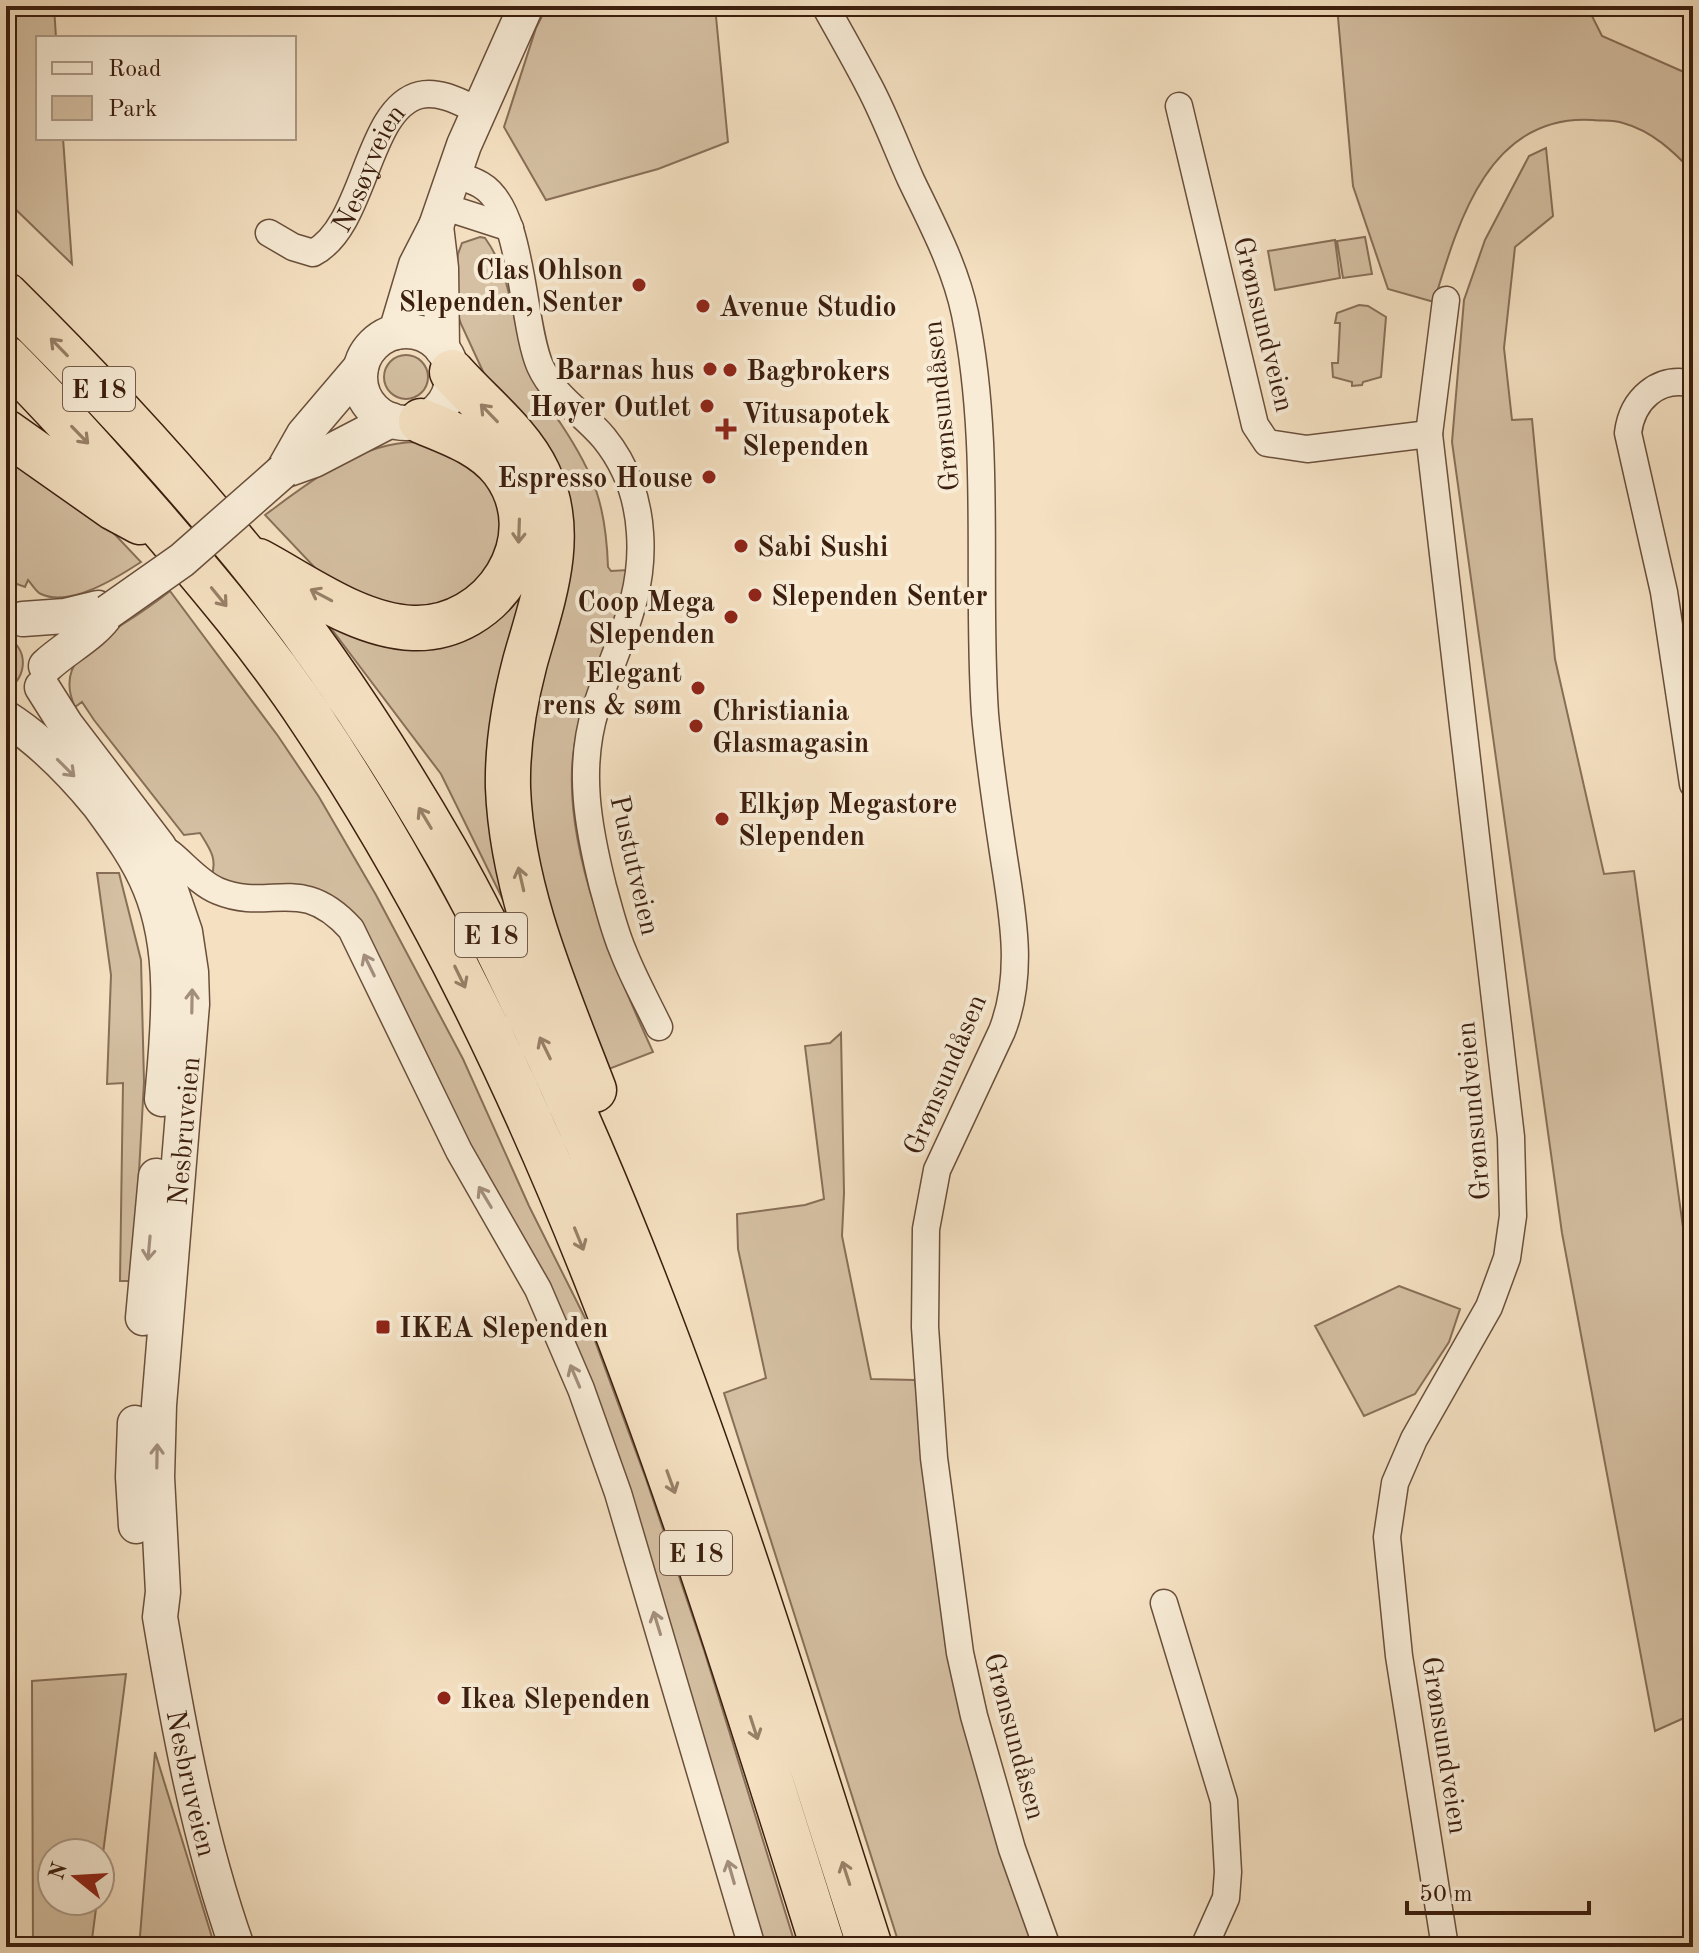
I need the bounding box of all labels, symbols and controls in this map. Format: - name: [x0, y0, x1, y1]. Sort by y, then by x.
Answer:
- legend: [36, 36, 296, 140]
- text: Road: [108, 58, 161, 82]
- text: Park: [108, 98, 157, 122]
- street label: Nesøyveien: [329, 100, 412, 238]
- street label: Grønsundveien: [1227, 234, 1297, 415]
- place label: Clas Ohlson Slependen, Senter: [399, 258, 623, 318]
- marker: Clas Ohlson Slependen, Senter: [630, 276, 648, 294]
- place label: Avenue Studio: [719, 295, 897, 323]
- marker: Avenue Studio: [694, 297, 712, 315]
- street label: Grønsundåsen: [920, 319, 966, 492]
- one-way arrow: [49, 337, 68, 357]
- place label: Barnas hus: [555, 358, 694, 386]
- place label: Bagbrokers: [746, 359, 890, 387]
- marker: Barnas hus: [701, 360, 719, 378]
- marker: Bagbrokers: [721, 361, 739, 379]
- road number: E 18: [63, 367, 135, 411]
- place label: Høyer Outlet: [530, 395, 691, 423]
- marker: Høyer Outlet: [698, 397, 716, 415]
- place label: Vitusapotek Slependen: [742, 402, 891, 462]
- one-way arrow: [480, 404, 499, 423]
- marker: Vitusapotek Slependen: [717, 420, 735, 438]
- one-way arrow: [70, 425, 89, 445]
- place label: Espresso House: [497, 466, 693, 494]
- marker: Espresso House: [700, 468, 718, 486]
- one-way arrow: [512, 517, 527, 544]
- place label: Sabi Sushi: [757, 535, 888, 563]
- marker: Sabi Sushi: [732, 537, 750, 555]
- place label: Slependen Senter: [771, 584, 988, 612]
- one-way arrow: [211, 586, 228, 607]
- one-way arrow: [310, 586, 333, 602]
- marker: Slependen Senter: [746, 586, 764, 604]
- place label: Coop Mega Slependen: [577, 590, 715, 650]
- marker: Coop Mega Slependen: [722, 608, 740, 626]
- place label: Elegant rens & søm: [543, 661, 682, 721]
- marker: Elegant rens & søm: [689, 679, 707, 697]
- place label: Christiania Glasmagasin: [712, 699, 869, 759]
- marker: Christiania Glasmagasin: [687, 717, 705, 735]
- one-way arrow: [56, 758, 75, 777]
- place label: Elkjøp Megastore Slependen: [738, 792, 957, 852]
- street label: Pustutveien: [603, 793, 663, 938]
- one-way arrow: [417, 807, 433, 830]
- marker: Elkjøp Megastore Slependen: [713, 810, 731, 828]
- one-way arrow: [513, 866, 528, 892]
- road number: E 18: [455, 913, 527, 957]
- one-way arrow: [361, 953, 376, 977]
- one-way arrow: [453, 965, 469, 989]
- one-way arrow: [184, 988, 200, 1015]
- street label: Grønsundåsen: [900, 991, 993, 1160]
- street label: Grønsundveien: [1453, 1020, 1497, 1201]
- one-way arrow: [537, 1037, 552, 1061]
- street label: Nesbruveien: [166, 1056, 206, 1207]
- one-way arrow: [477, 1186, 493, 1209]
- one-way arrow: [573, 1226, 588, 1251]
- one-way arrow: [142, 1234, 157, 1261]
- place label: IKEA Slependen: [399, 1316, 608, 1344]
- marker: IKEA Slependen: [374, 1318, 392, 1336]
- one-way arrow: [567, 1364, 582, 1389]
- one-way arrow: [149, 1443, 165, 1470]
- one-way arrow: [665, 1469, 679, 1494]
- road number: E 18: [660, 1531, 732, 1575]
- one-way arrow: [649, 1610, 664, 1636]
- street label: Grønsundåsen: [977, 1650, 1049, 1823]
- street label: Grønsundveien: [1415, 1655, 1471, 1836]
- place label: Ikea Slependen: [460, 1687, 650, 1715]
- marker: Ikea Slependen: [435, 1689, 453, 1707]
- street label: Nesbruveien: [160, 1708, 220, 1860]
- one-way arrow: [747, 1715, 762, 1741]
- north arrow: [36, 1837, 116, 1917]
- text: N: [46, 1860, 72, 1883]
- one-way arrow: [723, 1860, 737, 1885]
- one-way arrow: [838, 1860, 853, 1886]
- scale bar: [1407, 1865, 1589, 1915]
- text: 50 m: [1419, 1883, 1473, 1907]

